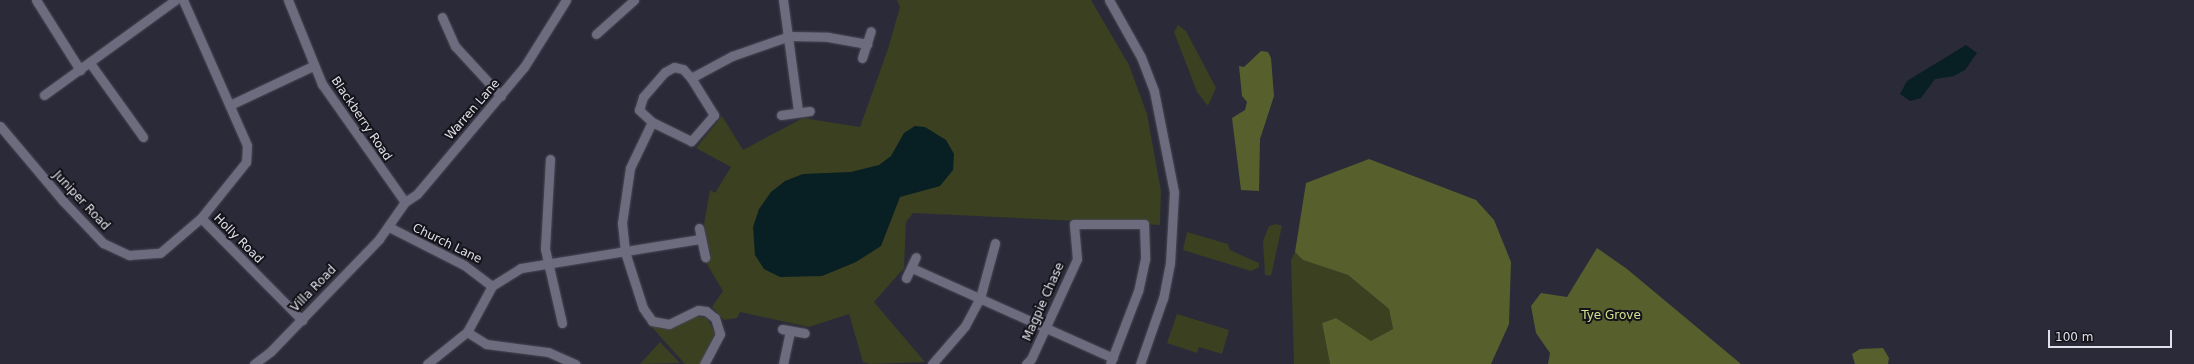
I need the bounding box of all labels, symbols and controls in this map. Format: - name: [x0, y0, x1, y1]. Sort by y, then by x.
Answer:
- street label: Blackberry Road: [328, 74, 394, 164]
- street label: Warren Lane: [443, 77, 503, 143]
- street label: Juniper Road: [50, 168, 112, 234]
- street label: Holly Road: [210, 211, 266, 267]
- street label: Church Lane: [410, 221, 484, 267]
- street label: Magpie Chase: [1020, 260, 1068, 344]
- street label: Villa Road: [288, 263, 340, 315]
- park label: Tye Grove: [1581, 309, 1641, 323]
- scale bar: [2050, 322, 2174, 348]
- text: 100 m: [2055, 330, 2093, 344]

